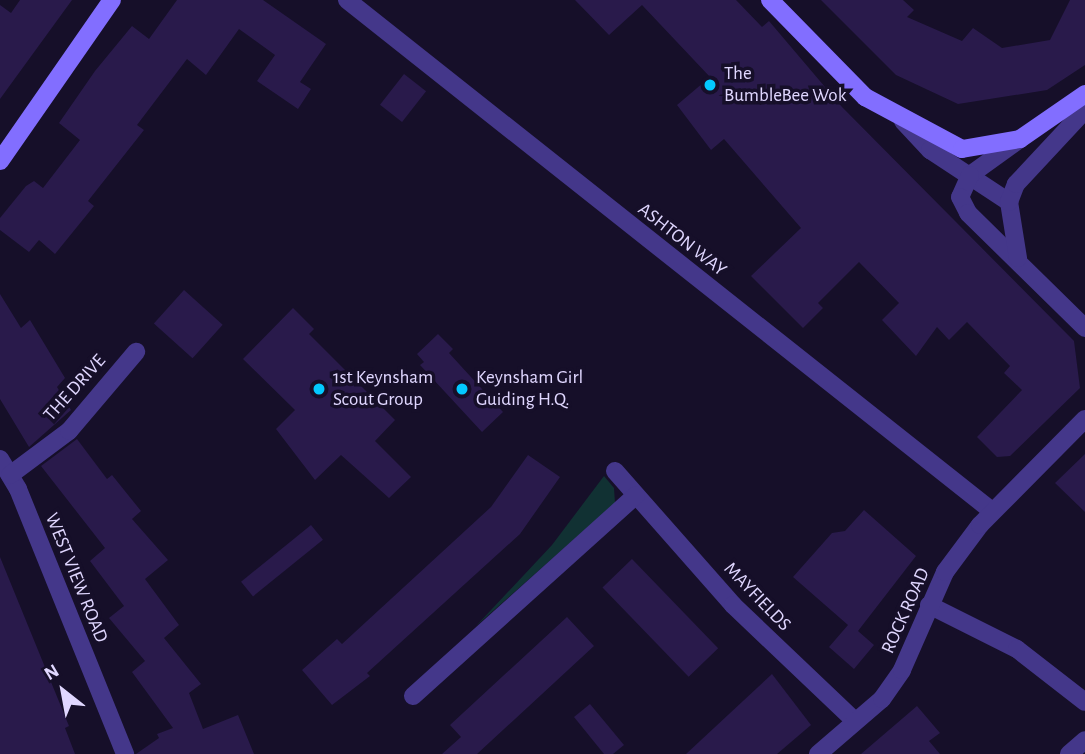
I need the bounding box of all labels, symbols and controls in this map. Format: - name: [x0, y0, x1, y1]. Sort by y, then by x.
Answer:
- place label: The BumbleBee Wok: [724, 63, 846, 107]
- marker: The BumbleBee Wok: [702, 77, 718, 93]
- street label: ASHTON WAY: [633, 198, 731, 282]
- street label: THE DRIVE: [39, 350, 111, 426]
- place label: 1st Keynsham Scout Group: [333, 367, 433, 411]
- place label: Keynsham Girl Guiding H.Q.: [476, 367, 583, 411]
- marker: 1st Keynsham Scout Group: [311, 381, 327, 397]
- marker: Keynsham Girl Guiding H.Q.: [454, 381, 470, 397]
- street label: WEST VIEW ROAD: [40, 510, 112, 646]
- street label: MAYFIELDS: [719, 558, 795, 636]
- street label: ROCK ROAD: [877, 565, 935, 657]
- north arrow: [28, 656, 98, 726]
- text: N: [41, 661, 62, 684]

